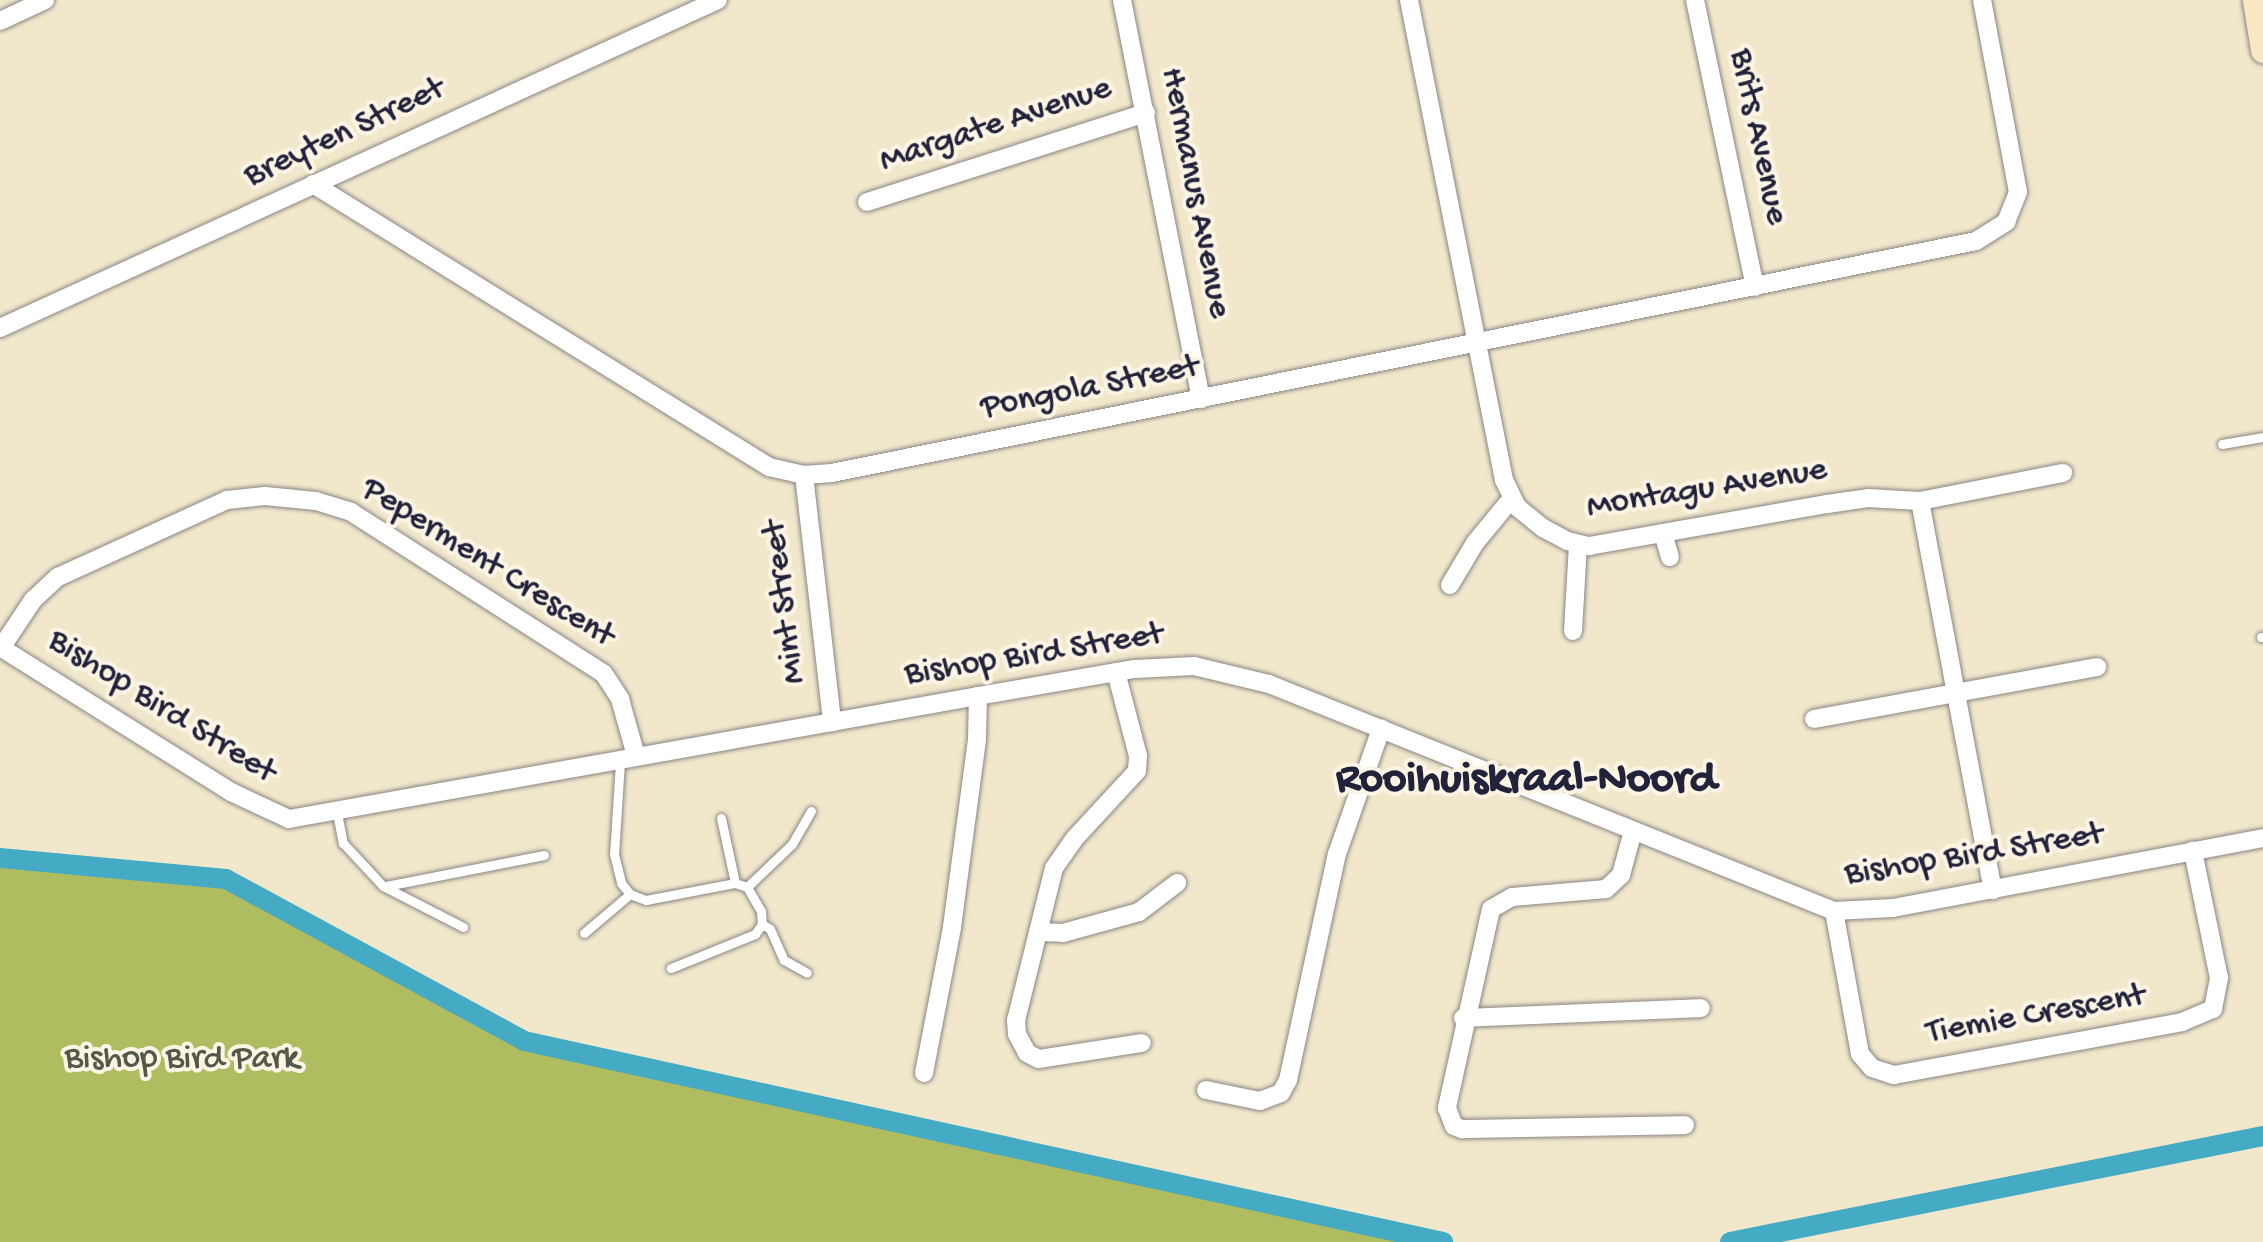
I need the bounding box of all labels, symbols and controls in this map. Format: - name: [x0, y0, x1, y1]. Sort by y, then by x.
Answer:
- street label: Brits Avenue: [1718, 45, 1796, 229]
- street label: Hermanus Avenue: [1149, 64, 1239, 322]
- street label: Breyten Street: [238, 69, 452, 199]
- street label: Margate Avenue: [875, 69, 1117, 183]
- street label: Pongola Street: [978, 347, 1202, 431]
- street label: Montagu Avenue: [1584, 450, 1830, 530]
- street label: Peperment Crescent: [353, 469, 621, 659]
- street label: Mint Street: [755, 518, 817, 686]
- street label: Bishop Bird Street: [902, 615, 1166, 697]
- street label: Bishop Bird Street: [39, 621, 283, 795]
- district label: Rooihuiskraal-Noord: [1336, 754, 1716, 808]
- street label: Bishop Bird Street: [1842, 815, 2106, 897]
- street label: Tiemie Crescent: [1923, 976, 2149, 1056]
- park label: Bishop Bird Park: [65, 1039, 299, 1081]

